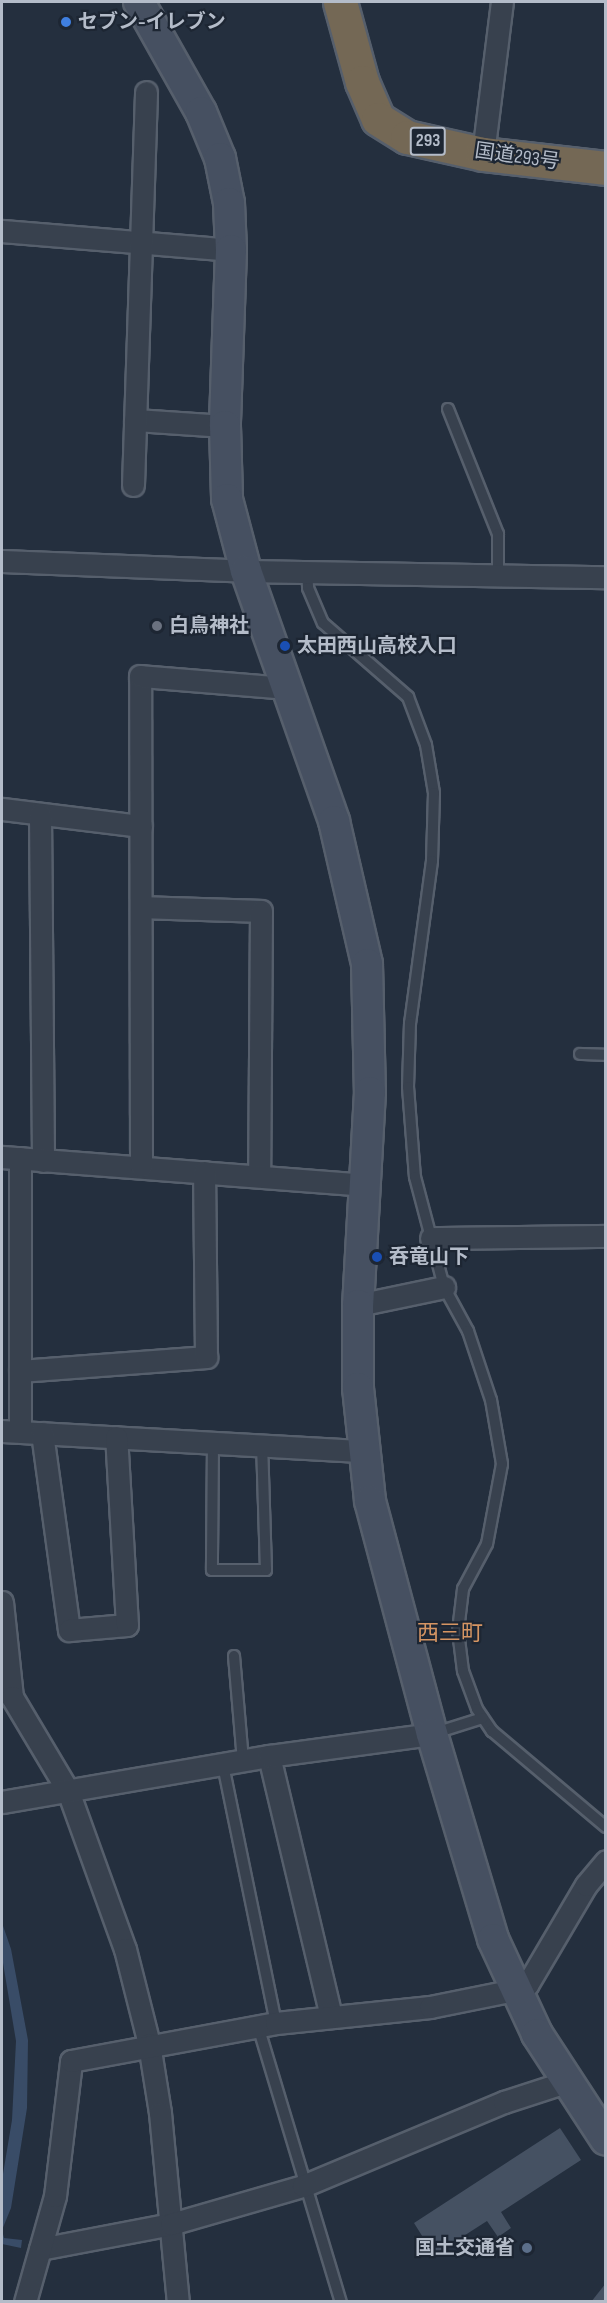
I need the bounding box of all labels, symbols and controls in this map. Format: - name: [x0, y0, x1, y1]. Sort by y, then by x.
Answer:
- place label: セブン-イレブン: [78, 10, 226, 34]
- marker: セブン-イレブン: [59, 15, 73, 29]
- road number: 293: [408, 126, 448, 156]
- street label: 国道293号: [473, 139, 561, 175]
- place label: 白鳥神社: [169, 614, 249, 638]
- marker: 白鳥神社: [150, 619, 164, 633]
- place label: 太田西山高校入口: [297, 634, 457, 658]
- marker: 太田西山高校入口: [278, 639, 292, 653]
- place label: 呑竜山下: [389, 1245, 469, 1269]
- marker: 呑竜山下: [370, 1250, 384, 1264]
- district label: 西三町: [417, 1621, 483, 1647]
- place label: 国土交通省: [415, 2236, 515, 2260]
- marker: 国土交通省: [520, 2241, 534, 2255]

